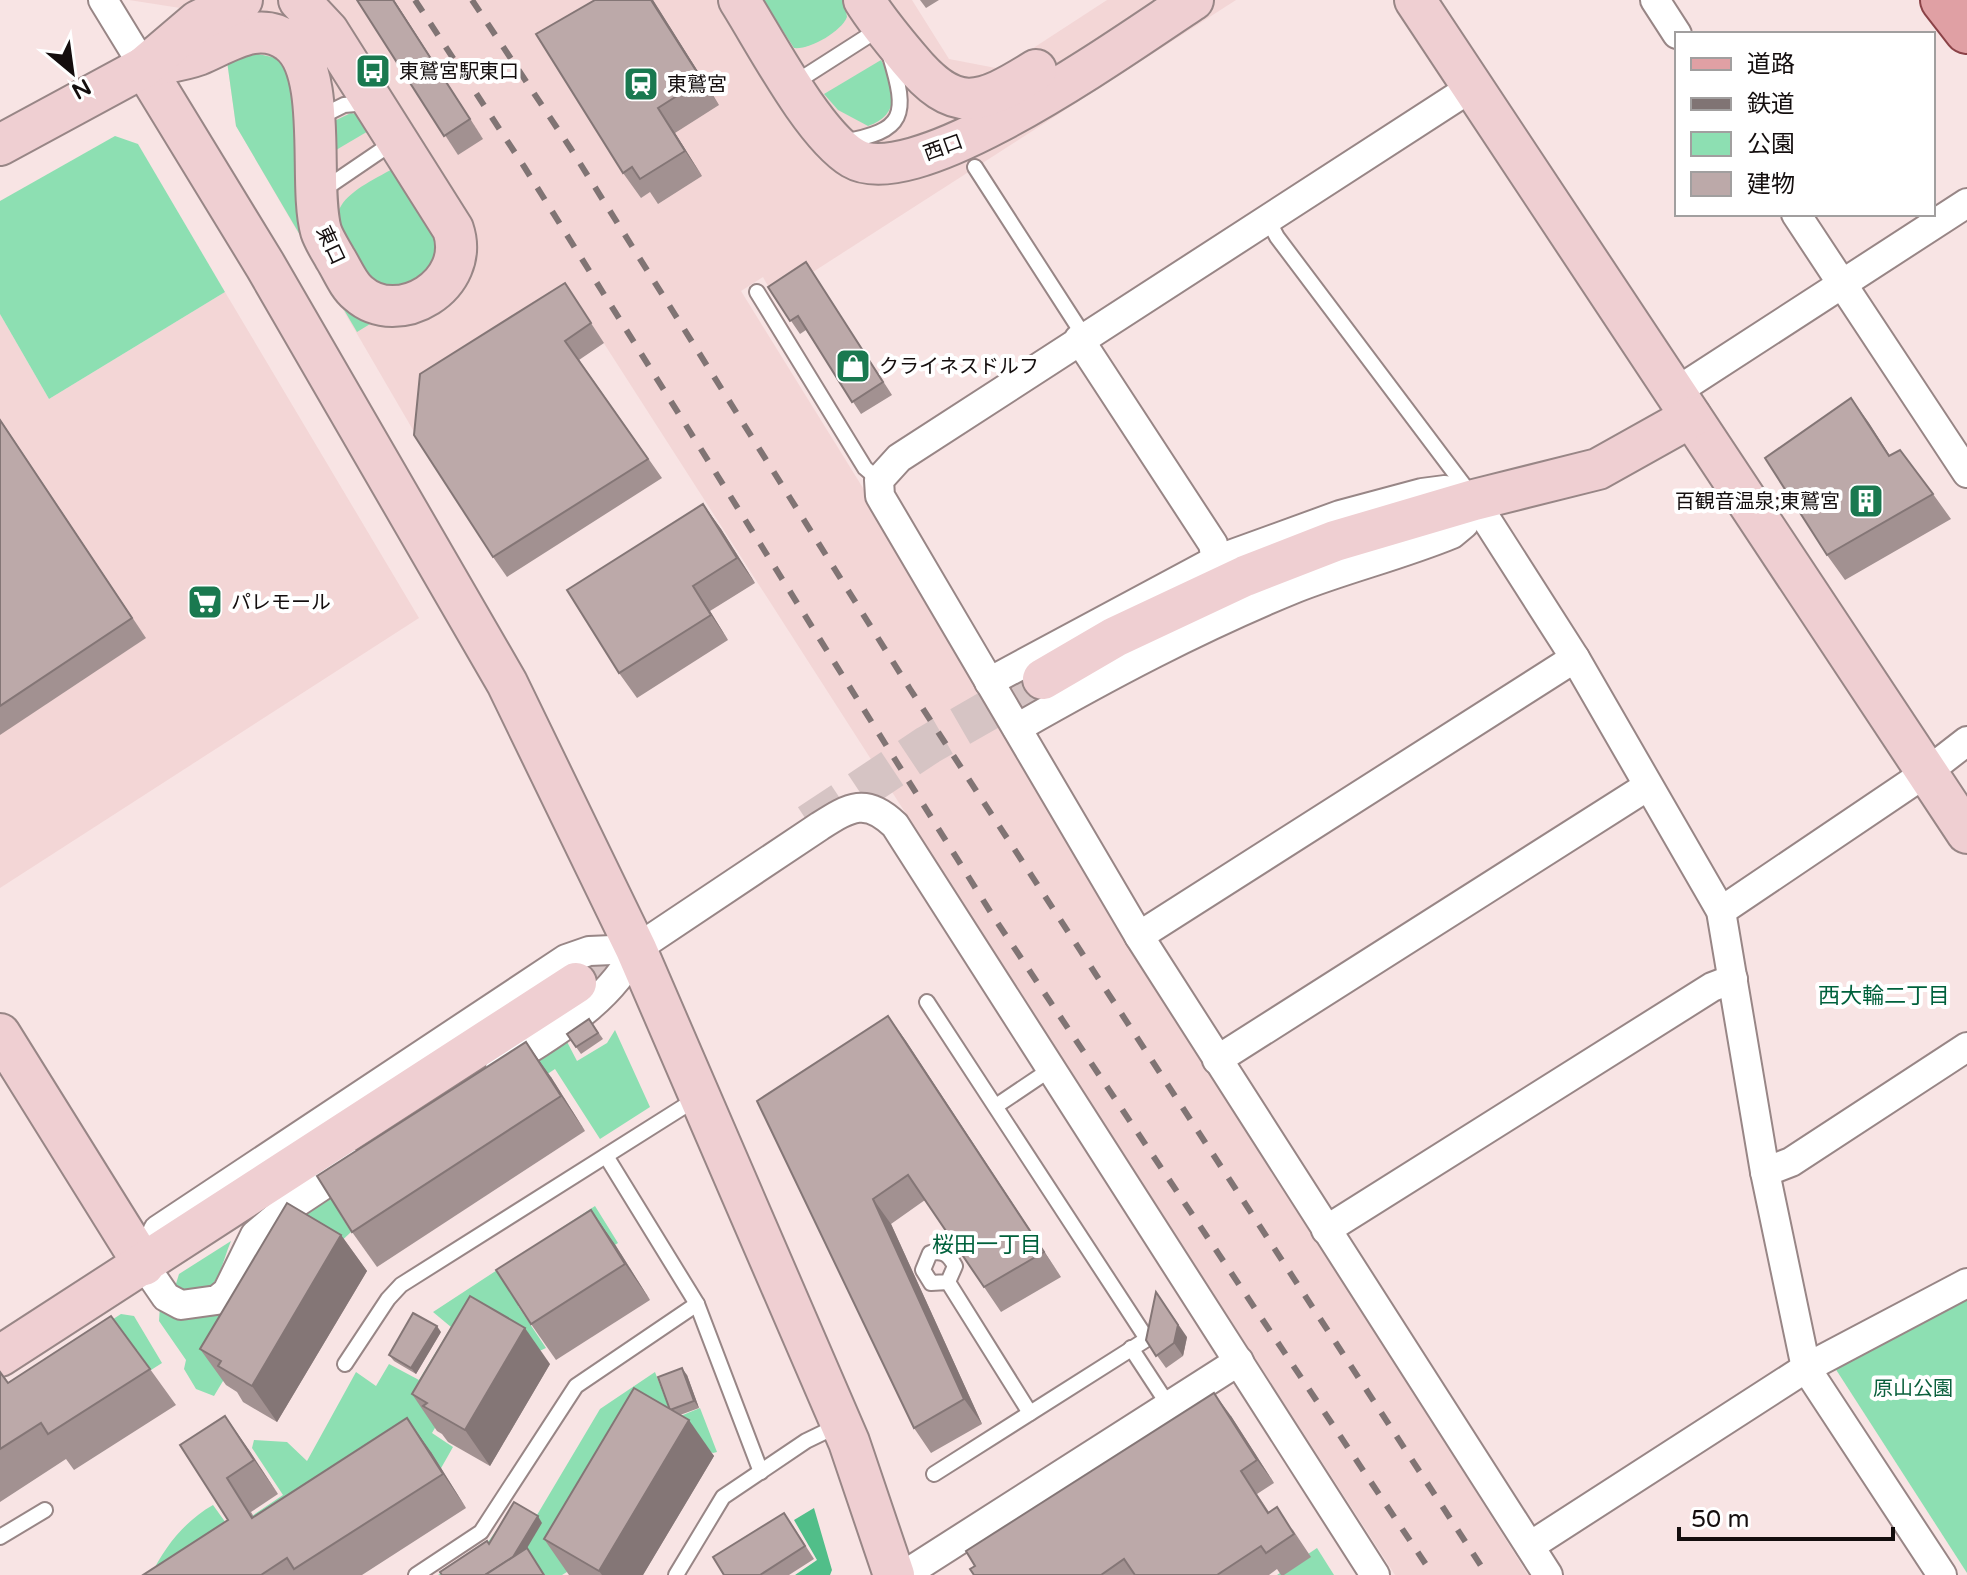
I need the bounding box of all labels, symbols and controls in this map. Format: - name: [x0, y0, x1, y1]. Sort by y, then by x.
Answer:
- north arrow: [32, 32, 112, 112]
- legend: [1675, 32, 1935, 216]
- text: 道路: [1747, 50, 1795, 79]
- bus stop icon: 東鷲宮駅東口: [354, 52, 392, 90]
- place label: 東鷲宮駅東口: [399, 60, 519, 84]
- station icon: 東鷲宮: [622, 65, 660, 103]
- text: N: [67, 73, 95, 104]
- place label: 東鷲宮: [667, 73, 727, 97]
- text: 鉄道: [1747, 90, 1795, 119]
- street label: 西口: [920, 130, 966, 166]
- text: 公園: [1747, 130, 1795, 159]
- text: 建物: [1747, 170, 1795, 199]
- street label: 東口: [311, 222, 349, 269]
- shop icon: クライネスドルフ: [834, 347, 872, 385]
- place label: クライネスドルフ: [879, 355, 1039, 379]
- building icon: 百観音温泉;東鷲宮: [1847, 482, 1885, 520]
- place label: 百観音温泉;東鷲宮: [1675, 490, 1840, 514]
- supermarket icon: パレモール: [186, 583, 224, 621]
- place label: パレモール: [231, 591, 331, 615]
- district label: 西大輪二丁目: [1818, 983, 1950, 1009]
- district label: 桜田一丁目: [932, 1232, 1042, 1258]
- park label: 原山公園: [1873, 1377, 1953, 1401]
- scale bar: [1679, 1491, 1893, 1541]
- text: 50 m: [1691, 1505, 1749, 1534]

